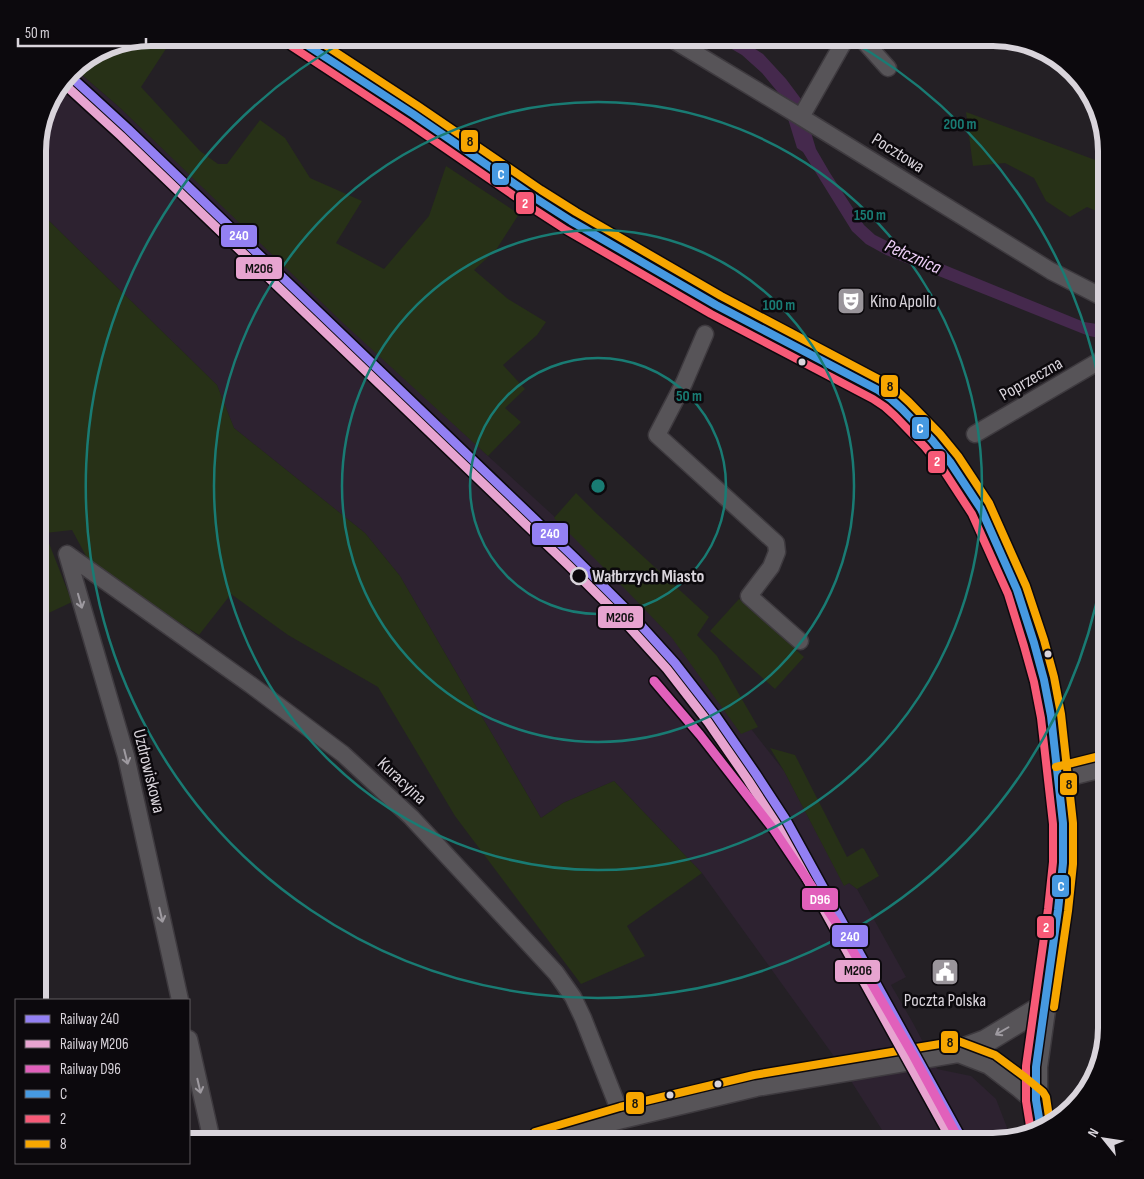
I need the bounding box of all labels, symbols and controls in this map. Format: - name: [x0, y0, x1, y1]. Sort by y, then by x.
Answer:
- scale bar: [18, 15, 145, 47]
- text: 50 m: [25, 24, 50, 43]
- text: 200 m: [943, 115, 977, 134]
- line badge: 8: [460, 129, 479, 153]
- street label: Pocztowa: [868, 129, 928, 177]
- text: 8: [467, 133, 474, 150]
- line badge: C: [491, 162, 510, 186]
- text: C: [497, 166, 505, 183]
- line badge: 2: [515, 191, 535, 215]
- text: 2: [522, 195, 528, 212]
- text: 150 m: [854, 206, 886, 225]
- line badge: 240: [220, 224, 258, 248]
- text: 240: [229, 227, 249, 244]
- water label: Pełcznica: [881, 234, 945, 280]
- line badge: M206: [235, 256, 283, 280]
- text: M206: [245, 260, 274, 277]
- theatre icon: Kino Apollo: [836, 286, 866, 316]
- place label: Kino Apollo: [870, 291, 937, 312]
- text: 100 m: [763, 296, 795, 315]
- street label: Poprzeczna: [996, 353, 1066, 405]
- unlabelled marker: [797, 357, 807, 367]
- line badge: 8: [880, 374, 899, 398]
- text: 8: [887, 378, 894, 395]
- text: 50 m: [676, 387, 702, 406]
- line badge: C: [911, 416, 930, 440]
- text: C: [916, 420, 924, 437]
- line badge: 2: [927, 450, 946, 474]
- text: 2: [934, 453, 940, 470]
- centre of rings: [589, 477, 607, 495]
- line badge: 240: [531, 522, 569, 546]
- text: 240: [540, 525, 560, 542]
- place label: Wałbrzych Miasto: [592, 566, 705, 587]
- marker: Wałbrzych Miasto: [570, 567, 588, 585]
- one-way arrow: [76, 592, 86, 608]
- line badge: M206: [597, 605, 644, 629]
- text: M206: [606, 609, 635, 626]
- unlabelled marker: [1043, 649, 1053, 659]
- street label: Uzdrowiskowa: [128, 727, 170, 815]
- one-way arrow: [122, 748, 131, 764]
- street label: Kuracyjna: [373, 753, 431, 809]
- line badge: 8: [1059, 772, 1078, 796]
- text: 8: [1066, 776, 1073, 793]
- line badge: C: [1051, 874, 1070, 898]
- text: C: [1057, 878, 1065, 895]
- line badge: D96: [801, 887, 839, 911]
- text: D96: [810, 891, 831, 908]
- one-way arrow: [157, 907, 166, 923]
- line badge: 2: [1036, 915, 1055, 939]
- text: 2: [1043, 919, 1049, 936]
- line badge: 240: [831, 924, 869, 948]
- text: 240: [840, 928, 860, 945]
- public building icon: Poczta Polska: [930, 957, 960, 987]
- line badge: M206: [834, 959, 881, 983]
- text: M206: [844, 962, 873, 979]
- place label: Poczta Polska: [904, 990, 986, 1011]
- legend: [15, 999, 190, 1164]
- text: Railway 240: [60, 1010, 119, 1029]
- one-way arrow: [996, 1026, 1010, 1036]
- line badge: 8: [940, 1030, 959, 1054]
- text: 8: [947, 1034, 954, 1051]
- text: Railway M206: [60, 1035, 129, 1054]
- text: Railway D96: [60, 1060, 121, 1079]
- one-way arrow: [195, 1078, 204, 1094]
- unlabelled marker: [713, 1079, 723, 1089]
- text: C: [60, 1085, 67, 1104]
- unlabelled marker: [665, 1090, 675, 1100]
- line badge: 8: [625, 1091, 645, 1115]
- text: 8: [632, 1095, 639, 1112]
- text: 2: [60, 1110, 66, 1129]
- north arrow: [1079, 1114, 1129, 1164]
- text: N: [1084, 1125, 1102, 1140]
- text: 8: [60, 1135, 67, 1154]

